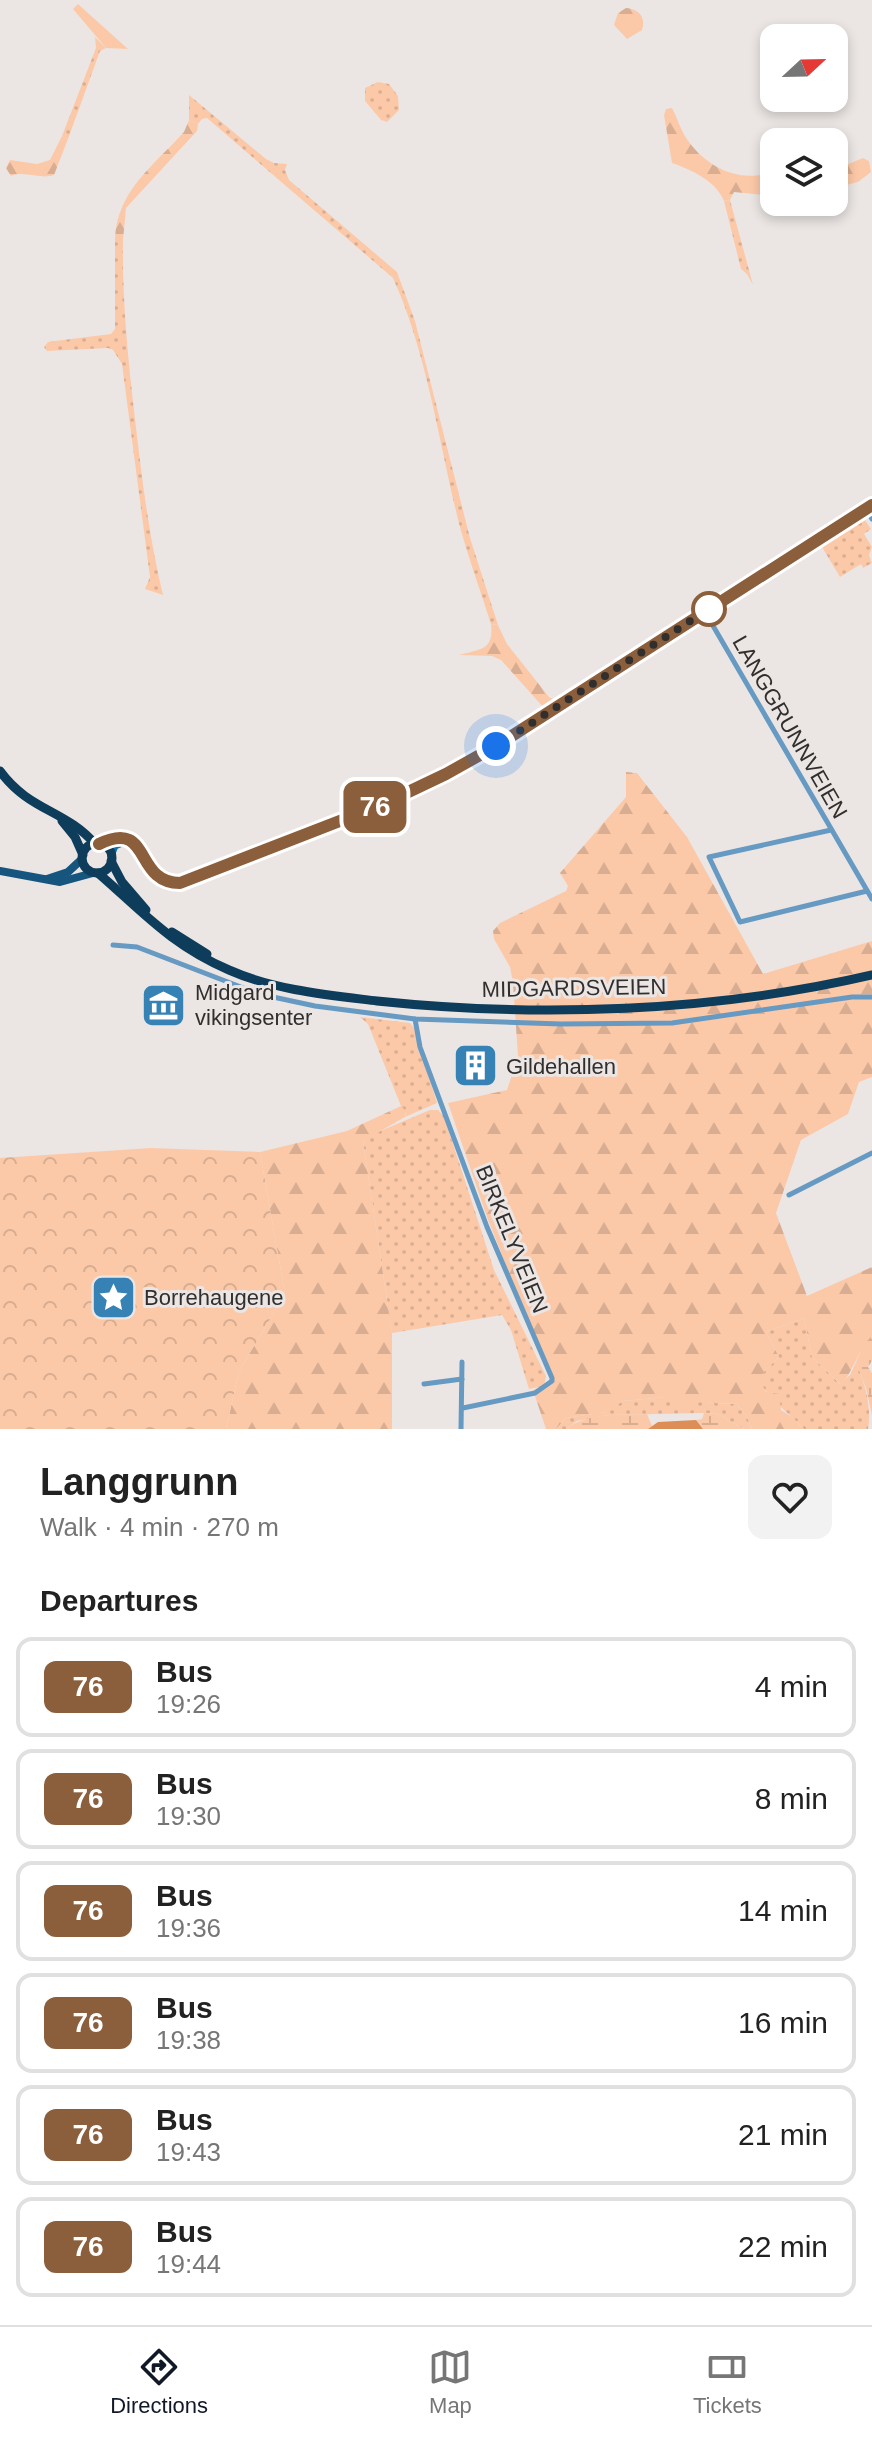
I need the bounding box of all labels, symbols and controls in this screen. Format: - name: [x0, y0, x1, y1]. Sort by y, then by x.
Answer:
- north arrow: [760, 24, 848, 112]
- map controls: [760, 24, 848, 216]
- button: layers: [760, 128, 848, 216]
- unlabelled marker: [692, 592, 726, 626]
- street label: LANGGRUNNVEIEN: [728, 631, 852, 823]
- your location: [476, 726, 516, 766]
- line badge: 76: [339, 781, 411, 833]
- text: 76: [359, 791, 391, 822]
- street label: MIDGARDSVEIEN: [481, 974, 667, 1002]
- place label: Midgard vikingsenter: [195, 980, 312, 1030]
- museum icon: Midgard vikingsenter: [140, 981, 188, 1029]
- building icon: Gildehallen: [451, 1042, 499, 1090]
- place label: Gildehallen: [506, 1054, 616, 1079]
- street label: BIRKELYVEIEN: [471, 1161, 553, 1317]
- place icon: Borrehaugene: [89, 1273, 137, 1321]
- place label: Borrehaugene: [144, 1285, 283, 1310]
- button: heart: [748, 1455, 832, 1539]
- text: Langgrunn: [40, 1461, 238, 1503]
- text: Walk · 4 min · 270 m: [40, 1512, 279, 1542]
- text: Departures: [40, 1584, 198, 1617]
- text: Bus: [156, 1655, 213, 1688]
- text: 4 min: [755, 1670, 828, 1703]
- text: 76: [72, 1671, 104, 1702]
- text: 19:26: [156, 1689, 221, 1719]
- text: Bus: [156, 1767, 213, 1800]
- text: 8 min: [755, 1782, 828, 1815]
- text: 76: [72, 1783, 104, 1814]
- text: 19:30: [156, 1801, 221, 1831]
- text: Bus: [156, 1879, 213, 1912]
- text: 14 min: [738, 1894, 828, 1927]
- text: 76: [72, 1895, 104, 1926]
- text: 19:36: [156, 1913, 221, 1943]
- text: Bus: [156, 1991, 213, 2024]
- text: 16 min: [738, 2006, 828, 2039]
- text: 76: [72, 2007, 104, 2038]
- text: 19:38: [156, 2025, 221, 2055]
- text: Bus: [156, 2103, 213, 2136]
- text: 21 min: [738, 2118, 828, 2151]
- text: 76: [72, 2119, 104, 2150]
- text: 19:43: [156, 2137, 221, 2167]
- text: Bus: [156, 2215, 213, 2248]
- text: 22 min: [738, 2230, 828, 2263]
- text: 76: [72, 2231, 104, 2262]
- text: 19:44: [156, 2249, 221, 2279]
- tab: Directions: [110, 2345, 208, 2419]
- tab: Map: [428, 2345, 472, 2419]
- tab: Tickets: [693, 2345, 762, 2419]

